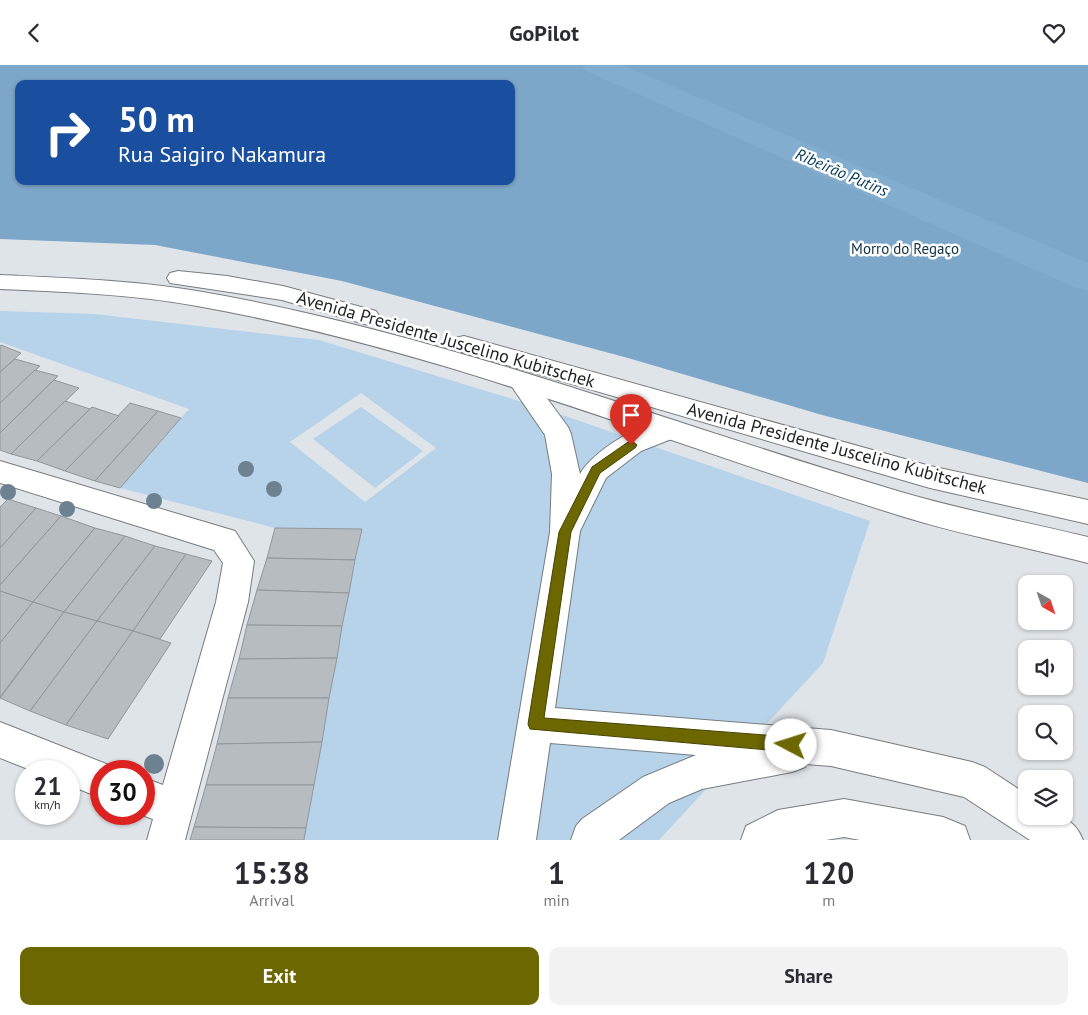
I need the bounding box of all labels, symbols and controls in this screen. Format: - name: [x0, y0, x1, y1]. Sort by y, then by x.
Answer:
- icon: back: [20, 19, 48, 47]
- text: GoPilot: [509, 19, 579, 47]
- icon: heart: [1040, 19, 1068, 47]
- text: 50 m: [118, 96, 195, 142]
- icon: right: [35, 100, 100, 165]
- text: Rua Saigiro Nakamura: [118, 140, 326, 168]
- water label: Ribeirão Putins: [793, 144, 892, 201]
- park label: Morro do Regaço: [851, 239, 959, 258]
- street label: Avenida Presidente Juscelino Kubitschek: [294, 285, 598, 393]
- pin: [610, 394, 652, 445]
- street label: Avenida Presidente Juscelino Kubitschek: [685, 397, 990, 499]
- icon: arrive: [617, 401, 645, 429]
- north arrow: [1018, 575, 1072, 630]
- map controls: [1018, 575, 1073, 825]
- button: sound: [1018, 640, 1073, 695]
- button: search: [1018, 705, 1073, 760]
- position arrow: [764, 718, 816, 770]
- speed limit sign: 30: [90, 760, 155, 825]
- text: 21: [33, 770, 62, 802]
- button: layers: [1018, 770, 1073, 825]
- text: km/h: [34, 797, 61, 812]
- text: 15:38: [234, 853, 310, 892]
- text: 1: [548, 853, 565, 892]
- text: 120: [803, 853, 854, 892]
- text: Arrival: [249, 890, 294, 910]
- text: min: [544, 890, 570, 910]
- text: m: [822, 890, 835, 910]
- button: Exit: [20, 947, 539, 1005]
- button: Share: [549, 947, 1068, 1005]

